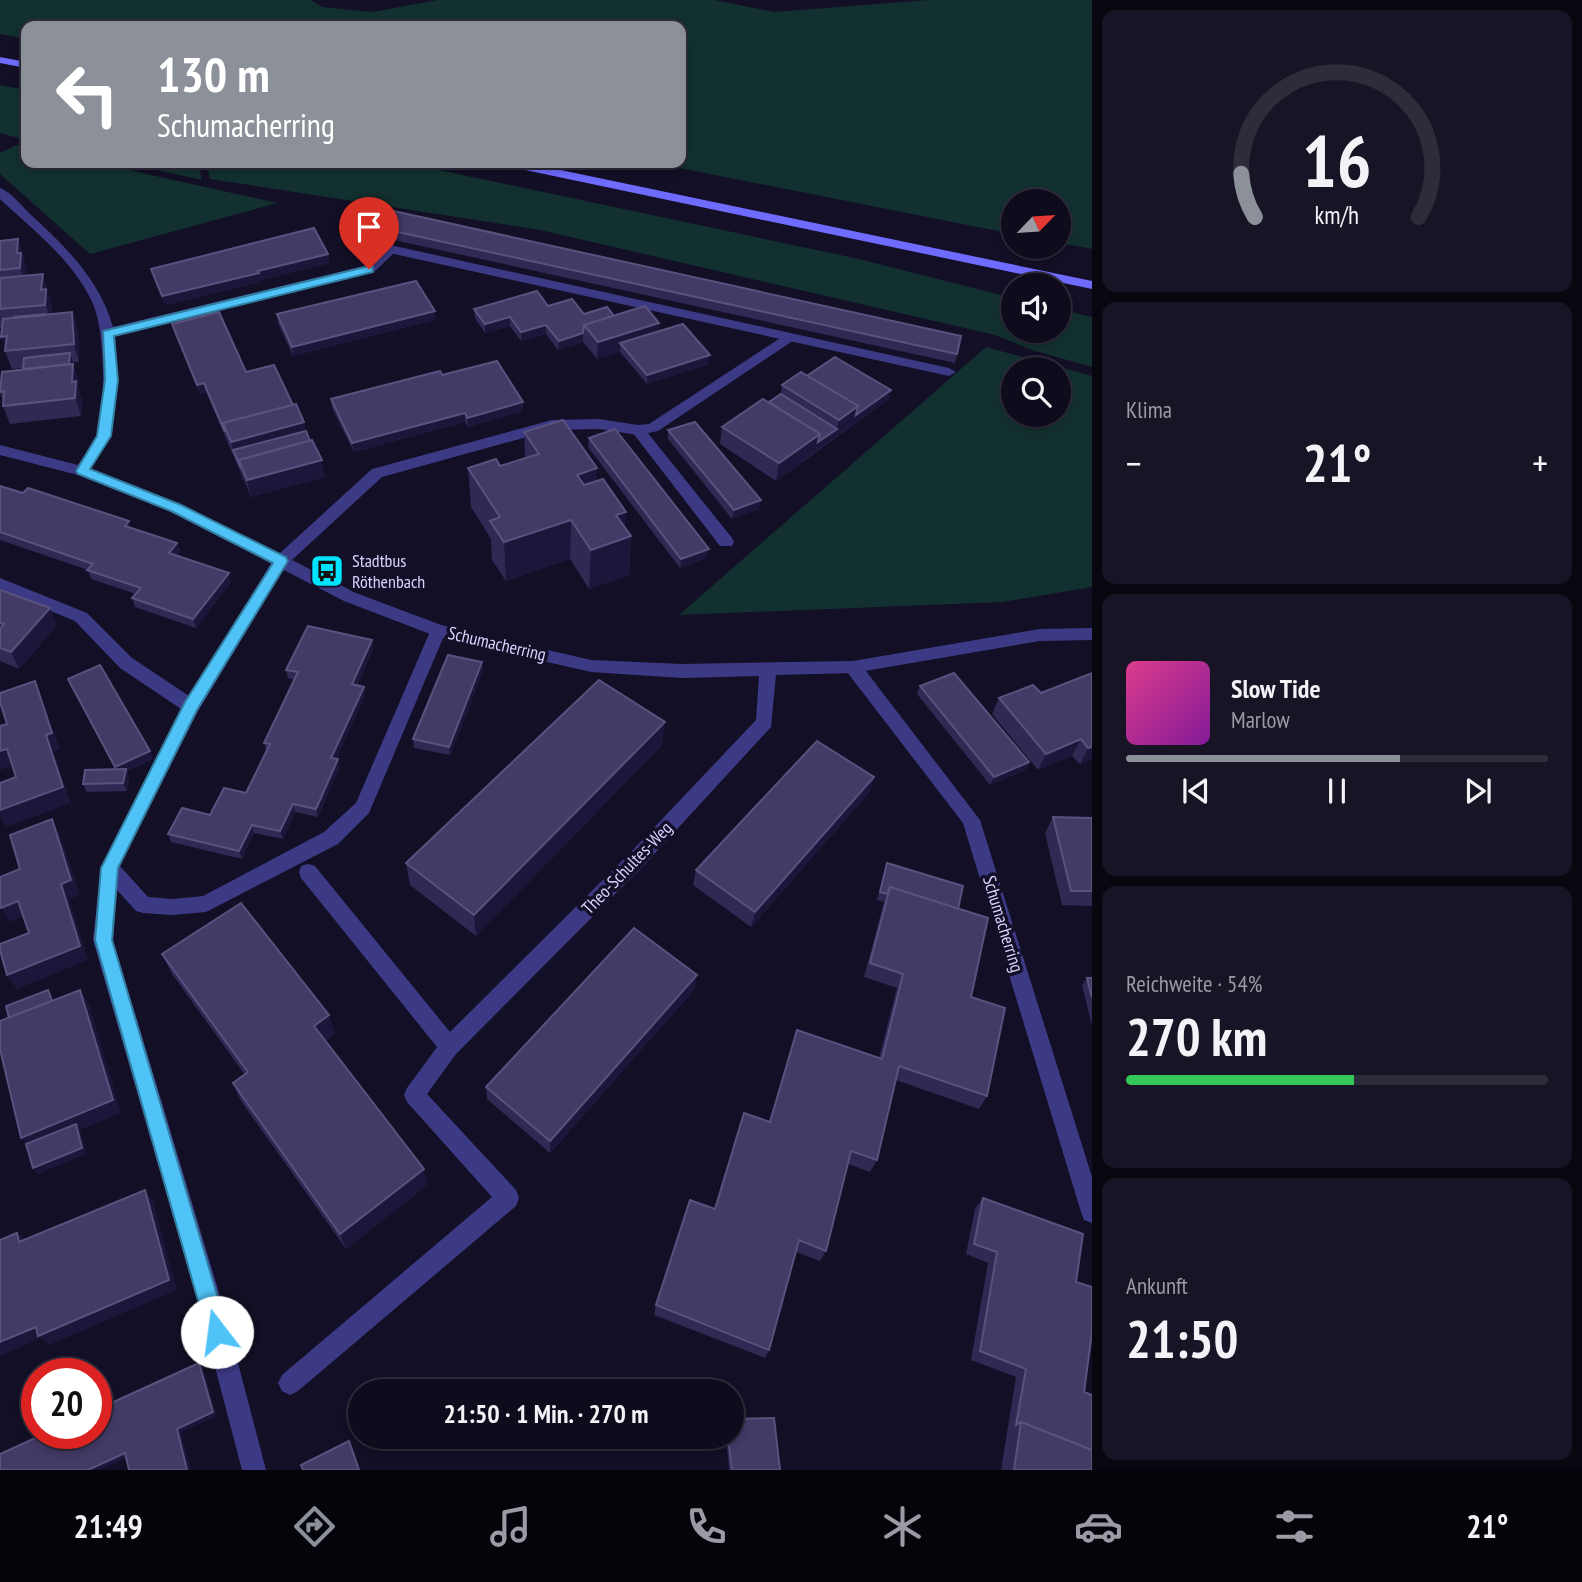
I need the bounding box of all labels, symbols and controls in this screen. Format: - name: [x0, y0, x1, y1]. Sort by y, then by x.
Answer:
- text: 130 m: [157, 42, 270, 106]
- icon: left: [42, 49, 133, 140]
- text: Schumacherring: [157, 104, 335, 146]
- text: 16: [1302, 113, 1372, 207]
- north arrow: [1001, 189, 1071, 259]
- map controls: [1001, 189, 1071, 427]
- pin: [339, 197, 399, 269]
- text: km/h: [1315, 199, 1359, 231]
- icon: arrive: [350, 208, 388, 246]
- button: sound: [1001, 273, 1071, 343]
- button: search: [1001, 357, 1071, 427]
- text: Klima: [1126, 395, 1172, 424]
- text: 21°: [1303, 429, 1371, 496]
- text: −: [1126, 438, 1142, 487]
- text: +: [1532, 438, 1548, 487]
- place label: Stadtbus Röthenbach: [352, 549, 425, 593]
- bus stop icon: Stadtbus Röthenbach: [308, 552, 346, 590]
- street label: Schumacherring: [446, 621, 548, 666]
- text: Slow Tide: [1231, 672, 1321, 705]
- text: Marlow: [1231, 705, 1290, 734]
- icon: previous: [1177, 772, 1215, 810]
- icon: pause: [1318, 772, 1356, 810]
- icon: next: [1459, 772, 1497, 810]
- street label: Theo-Schultes-Weg: [577, 816, 677, 919]
- street label: Schumacherring: [978, 873, 1029, 975]
- text: Reichweite · 54%: [1126, 969, 1262, 998]
- text: 270 km: [1126, 1003, 1267, 1070]
- text: Ankunft: [1126, 1271, 1188, 1300]
- position arrow: [180, 1295, 254, 1369]
- text: 21:50: [1126, 1305, 1238, 1372]
- speed limit sign: 20: [21, 1358, 112, 1449]
- text: 21:50 · 1 Min. · 270 m: [444, 1397, 648, 1430]
- icon: directions: [290, 1502, 339, 1551]
- icon: music: [486, 1502, 535, 1551]
- icon: phone: [682, 1502, 731, 1551]
- icon: climate: [878, 1502, 927, 1551]
- icon: car: [1074, 1502, 1123, 1551]
- icon: filters: [1270, 1502, 1319, 1551]
- text: 21:49: [74, 1505, 143, 1547]
- text: 21°: [1466, 1505, 1508, 1547]

